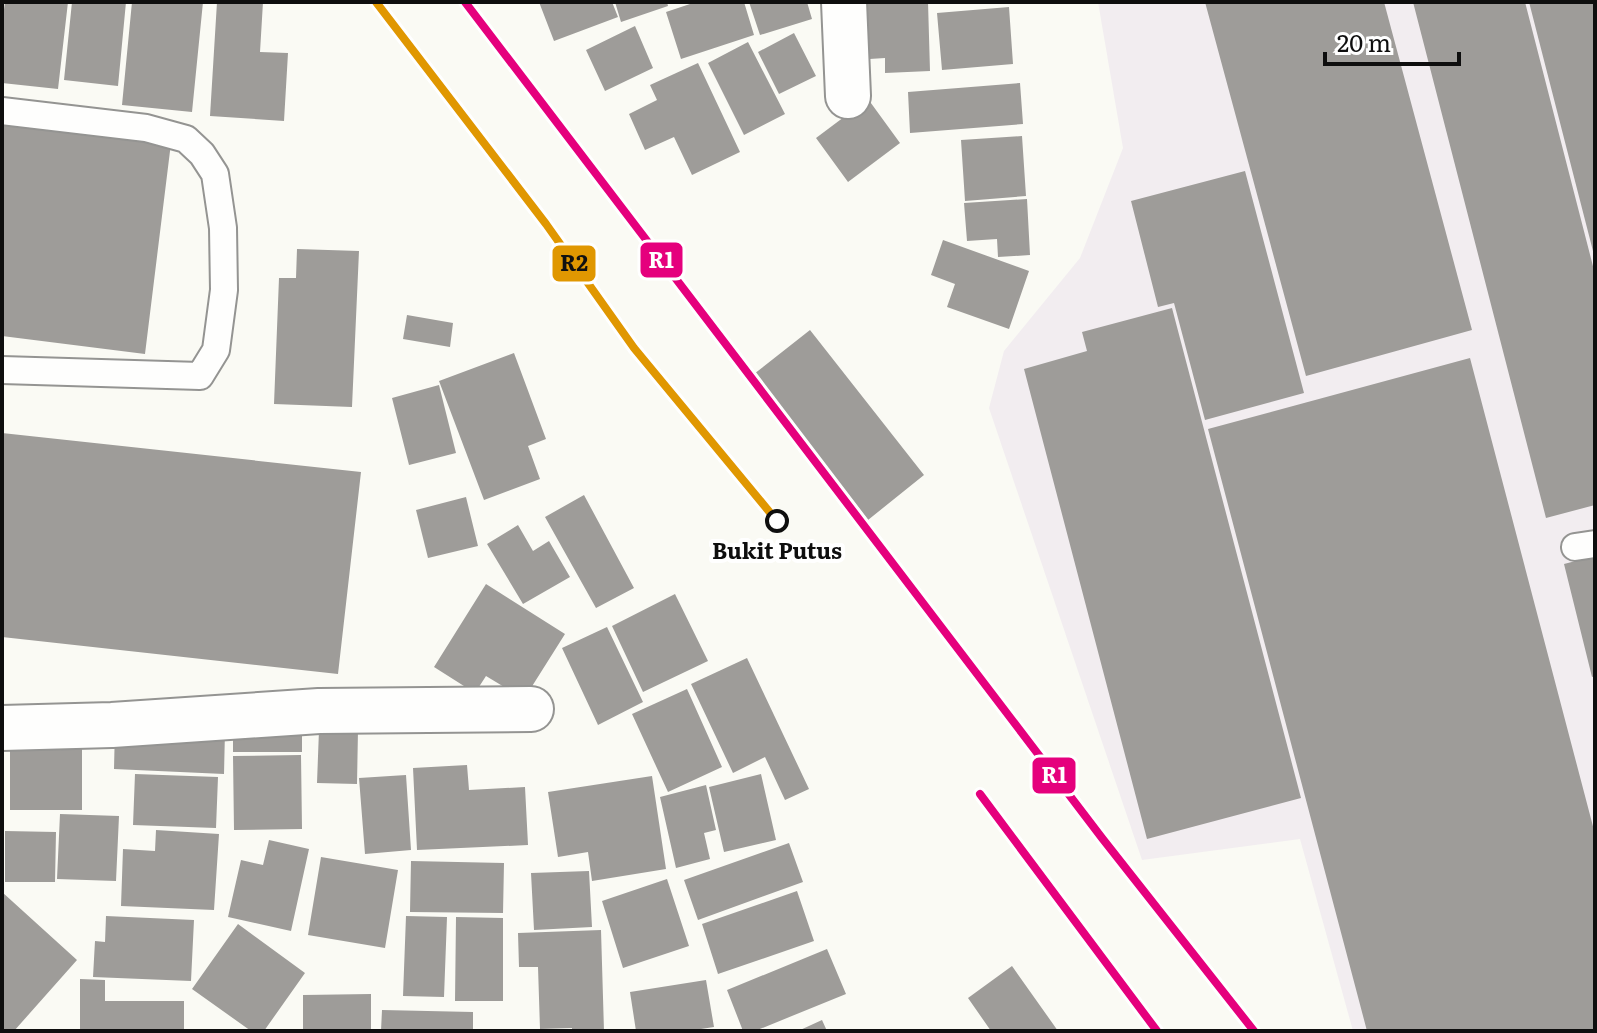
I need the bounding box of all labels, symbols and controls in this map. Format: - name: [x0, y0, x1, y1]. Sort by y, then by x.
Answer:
- scale bar: [1325, 16, 1459, 66]
- text: 20 m: [1337, 24, 1391, 59]
- line badge: R1: [639, 241, 684, 279]
- text: R1: [648, 242, 674, 275]
- line badge: R2: [551, 244, 597, 283]
- text: R2: [560, 245, 588, 278]
- marker: Bukit Putus: [766, 510, 788, 532]
- place label: Bukit Putus: [712, 533, 842, 566]
- line badge: R1: [1031, 756, 1077, 795]
- text: R1: [1041, 757, 1067, 790]

